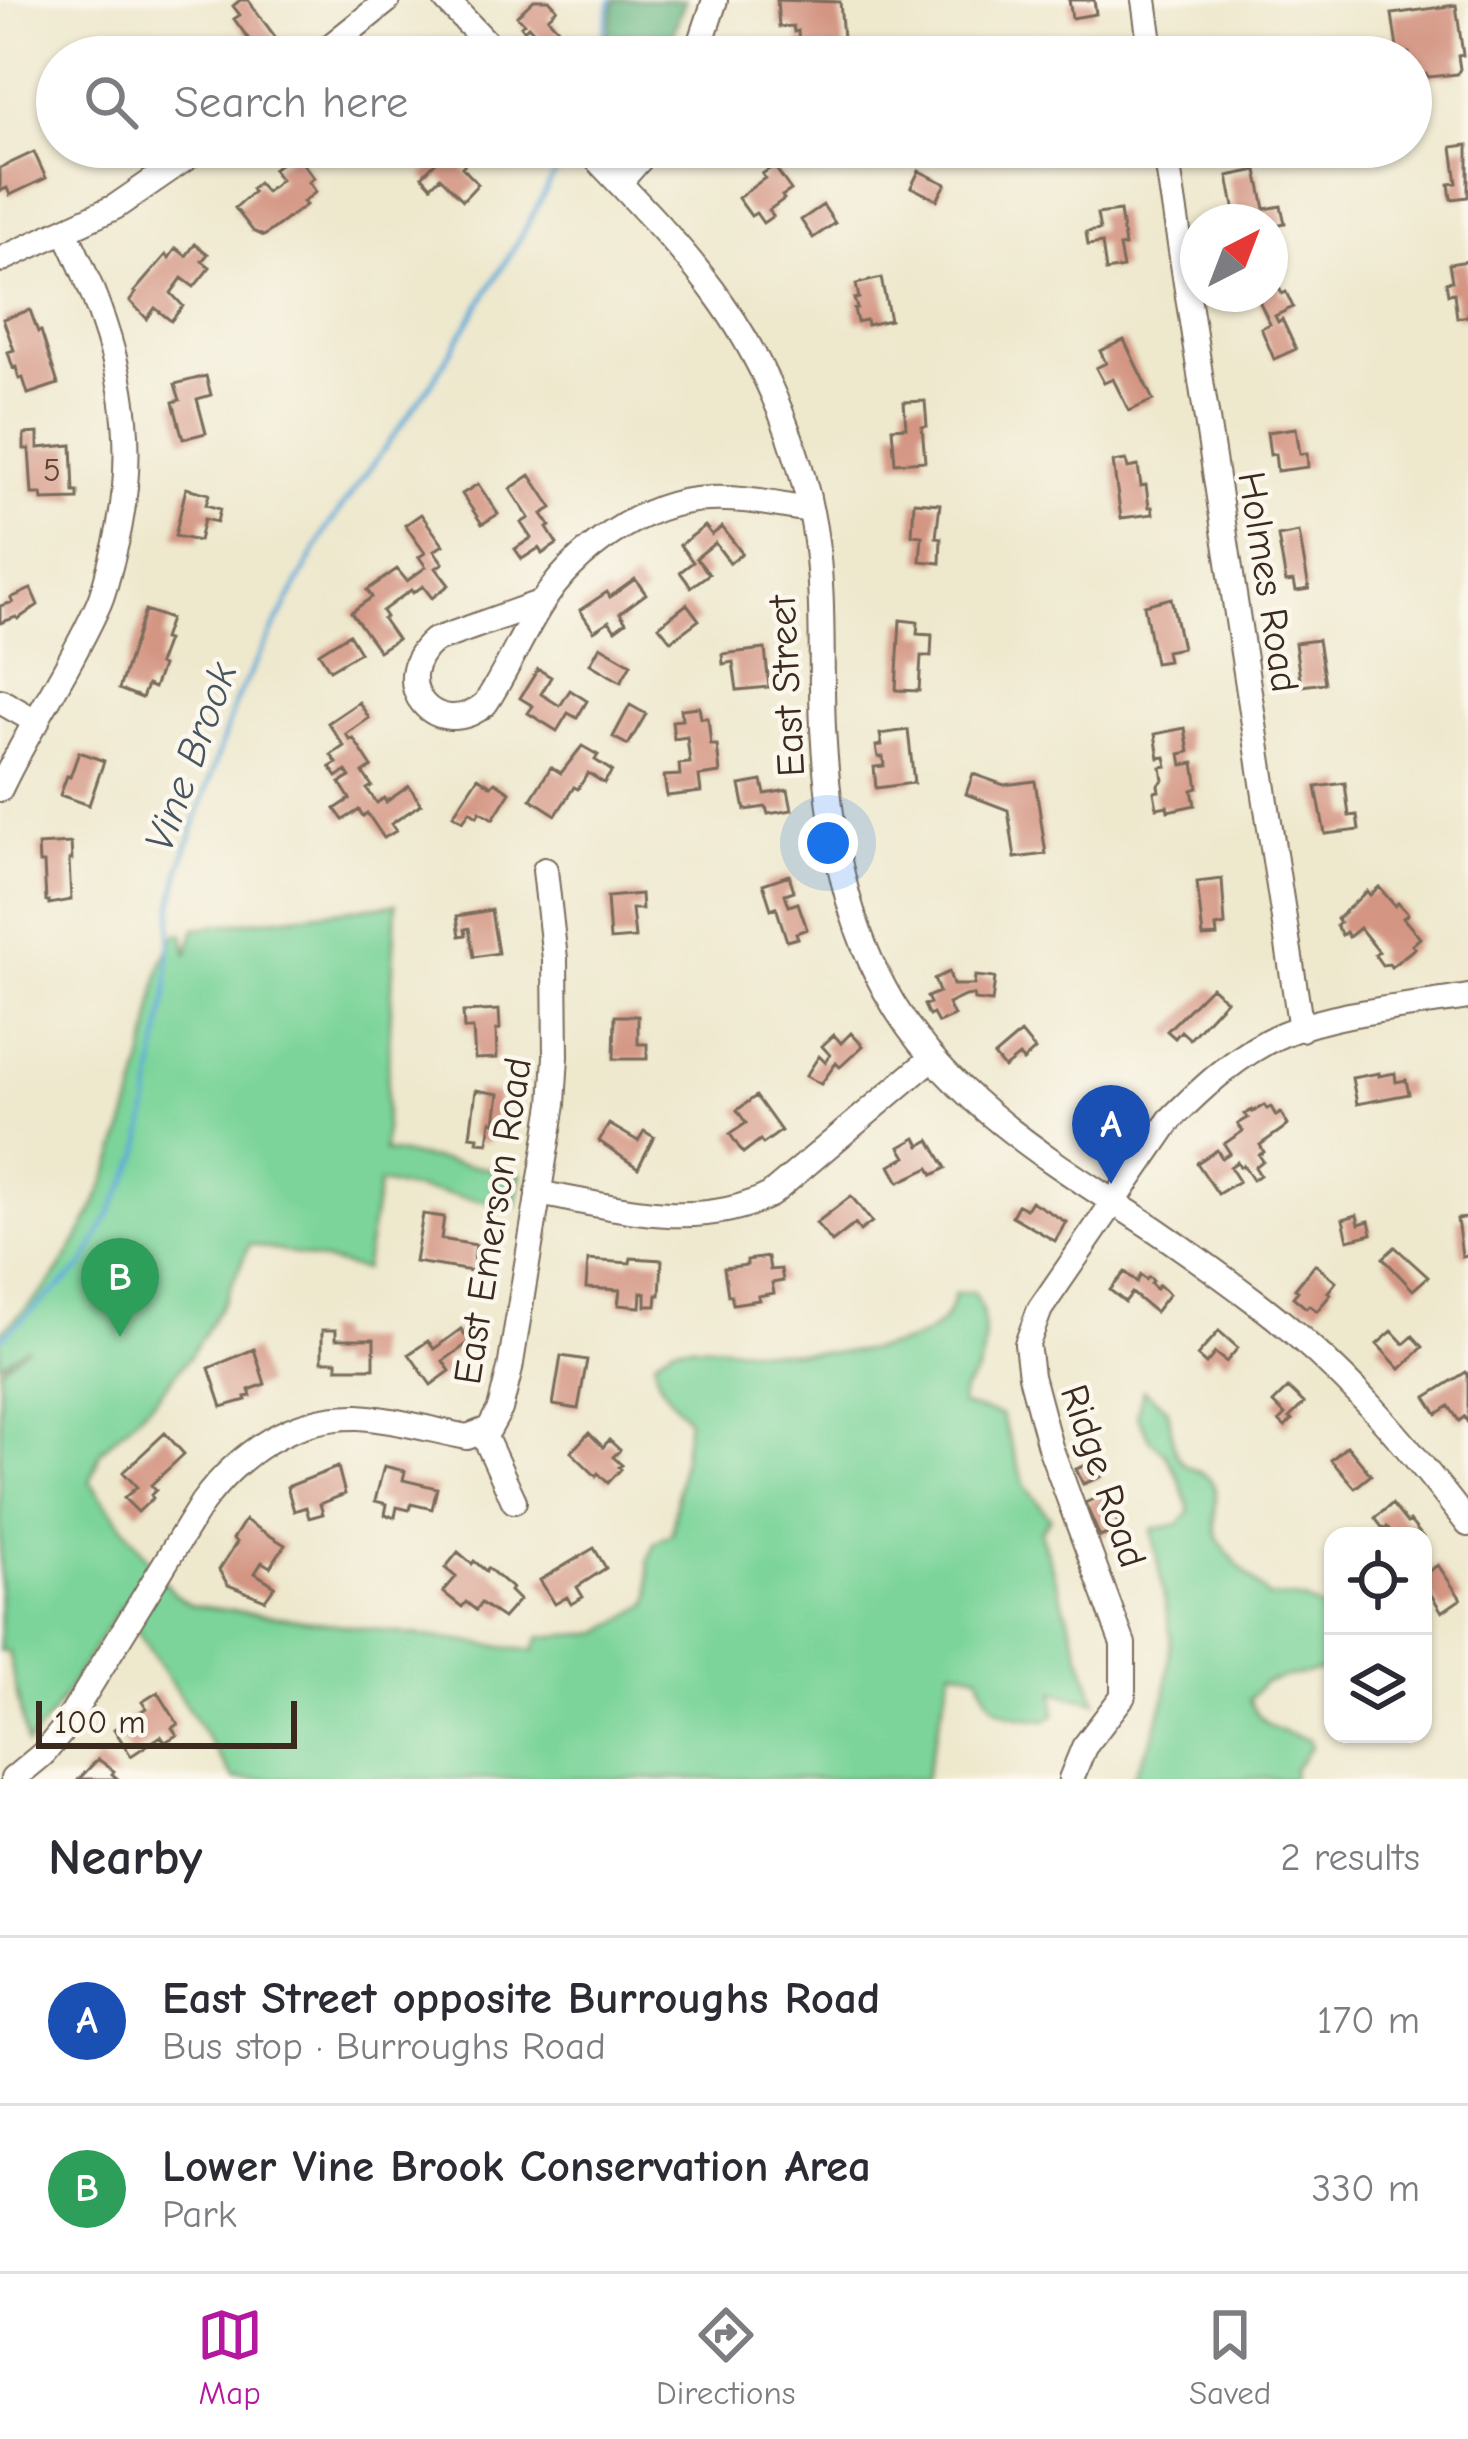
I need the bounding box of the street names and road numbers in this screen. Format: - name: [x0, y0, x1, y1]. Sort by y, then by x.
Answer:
- street label: Holmes Road: [1228, 469, 1308, 695]
- street label: East Street: [760, 592, 814, 778]
- street label: East Emerson Road: [445, 1054, 541, 1388]
- street label: Ridge Road: [1051, 1379, 1155, 1573]

